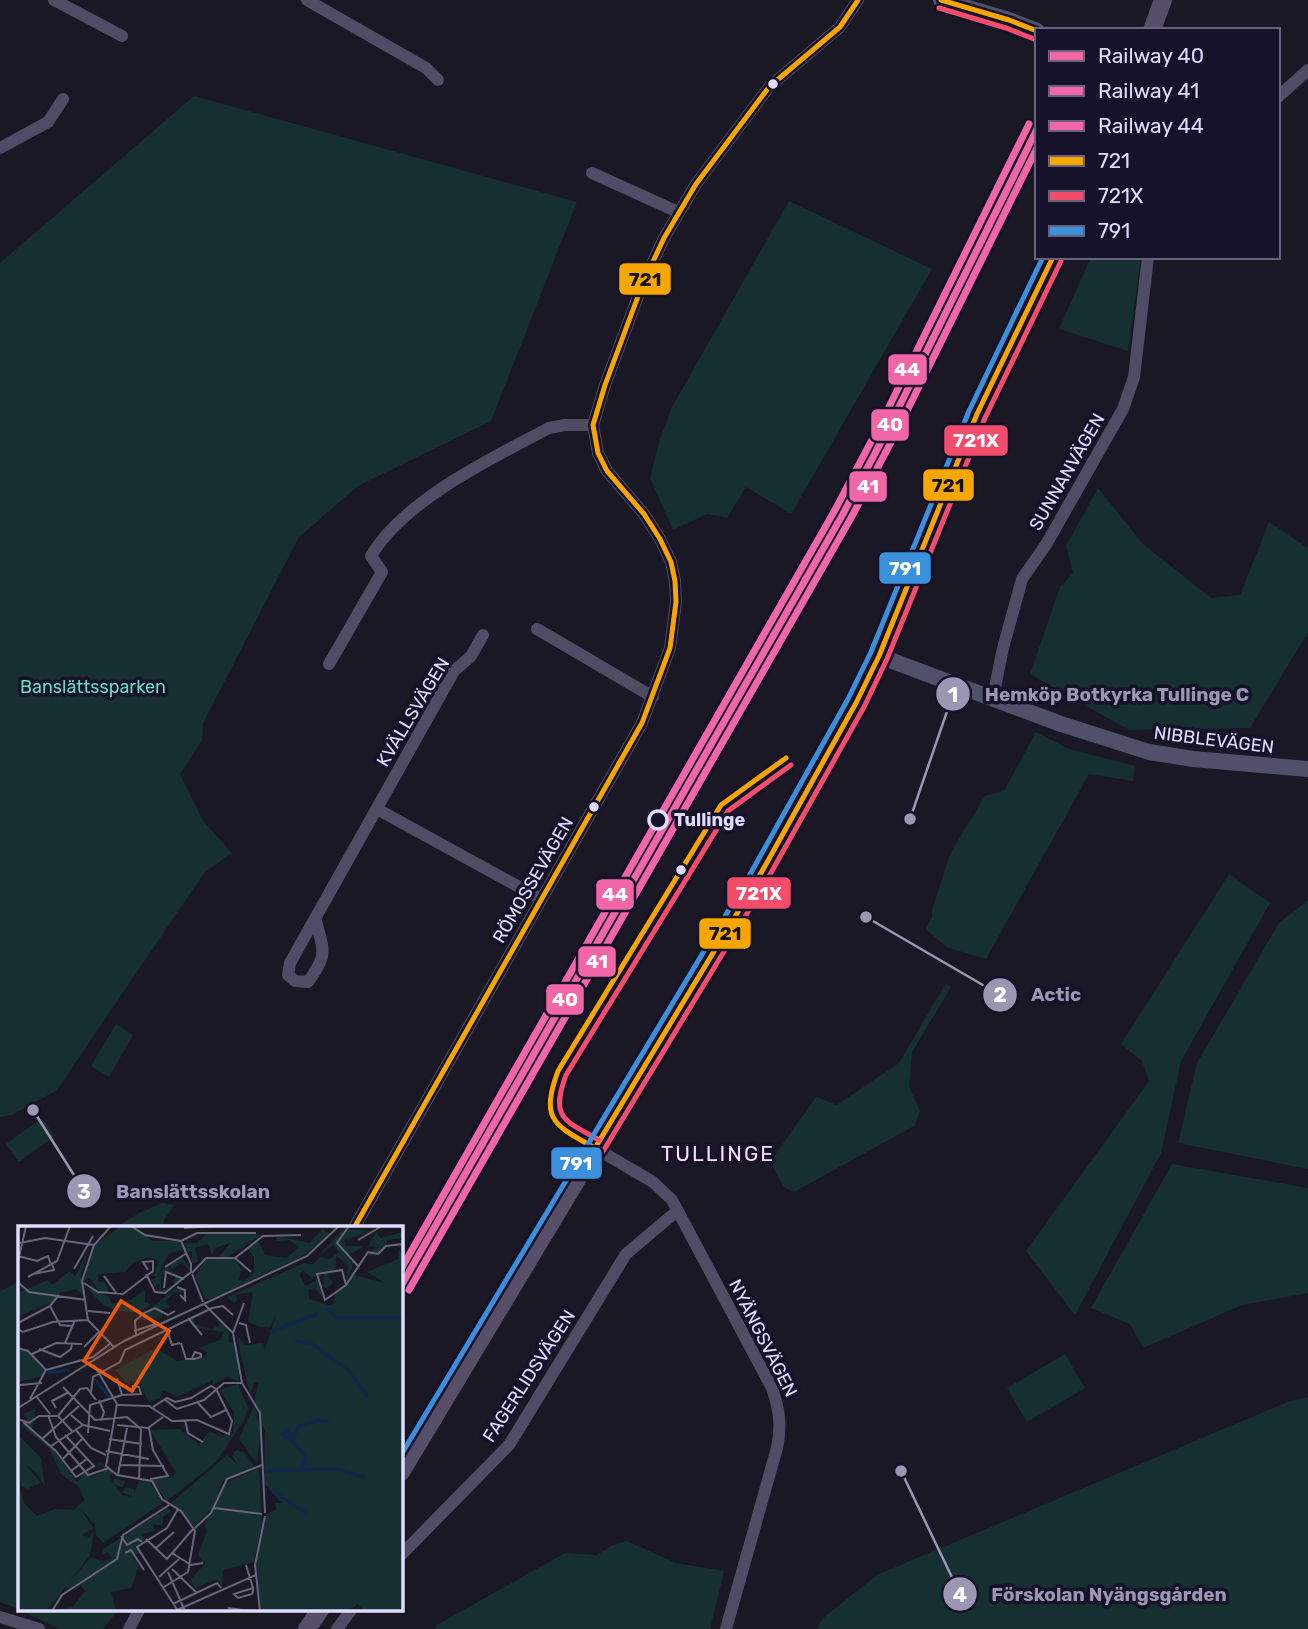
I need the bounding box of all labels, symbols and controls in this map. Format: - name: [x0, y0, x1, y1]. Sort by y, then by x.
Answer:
- legend: [1035, 28, 1280, 259]
- text: Railway 40: [1098, 43, 1204, 68]
- unlabelled marker: [766, 77, 780, 91]
- text: Railway 41: [1098, 78, 1199, 103]
- text: Railway 44: [1098, 113, 1204, 138]
- text: 721: [1098, 148, 1130, 173]
- text: 721X: [1098, 183, 1143, 208]
- text: 791: [1098, 218, 1130, 243]
- line badge: 721: [618, 262, 672, 296]
- text: 721: [629, 268, 661, 291]
- line badge: 44: [887, 353, 928, 386]
- text: 44: [894, 358, 920, 381]
- line badge: 40: [870, 408, 910, 442]
- street label: SUNNANVÄGEN: [1025, 409, 1109, 535]
- text: 40: [877, 413, 903, 436]
- line badge: 721X: [943, 424, 1009, 457]
- text: 721X: [953, 429, 999, 452]
- line badge: 721: [922, 468, 975, 502]
- line badge: 41: [848, 470, 888, 503]
- text: 721: [932, 474, 964, 497]
- text: 41: [857, 475, 879, 498]
- line badge: 791: [878, 551, 932, 585]
- text: 791: [889, 557, 921, 580]
- street label: KVÄLLSVÄGEN: [372, 654, 454, 770]
- callout: Hemköp Botkyrka Tullinge C: [935, 674, 1263, 714]
- park label: Banslättssparken: [20, 676, 166, 698]
- text: 1: [948, 682, 958, 707]
- text: Hemköp Botkyrka Tullinge C: [985, 683, 1249, 706]
- street label: NIBBLEVÄGEN: [1153, 722, 1275, 758]
- unlabelled marker: [587, 800, 601, 814]
- place label: Tullinge: [674, 809, 745, 831]
- marker: Tullinge: [648, 810, 668, 830]
- street label: RÖMOSSEVÄGEN: [488, 813, 578, 947]
- unlabelled marker: [674, 863, 688, 877]
- line badge: 721X: [726, 876, 792, 910]
- line badge: 44: [595, 878, 635, 911]
- text: 721X: [736, 882, 782, 905]
- text: 44: [602, 883, 628, 906]
- line badge: 721: [698, 917, 752, 950]
- text: 721: [709, 922, 741, 945]
- line badge: 41: [577, 945, 617, 978]
- text: 41: [586, 950, 608, 973]
- callout: Actic: [982, 975, 1095, 1015]
- text: 2: [993, 982, 1007, 1007]
- line badge: 40: [545, 983, 585, 1016]
- text: Actic: [1031, 983, 1081, 1006]
- text: 40: [552, 988, 578, 1011]
- district label: TULLINGE: [661, 1141, 775, 1166]
- line badge: 791: [550, 1146, 603, 1180]
- text: 791: [560, 1152, 592, 1175]
- callout: Banslättsskolan: [67, 1171, 284, 1211]
- text: 3: [77, 1179, 91, 1204]
- text: Banslättsskolan: [116, 1180, 270, 1203]
- inset map: [18, 1226, 402, 1612]
- street label: NYÄNGSVÄGEN: [724, 1276, 802, 1400]
- street label: FAGERLIDSVÄGEN: [478, 1306, 580, 1446]
- callout: Förskolan Nyängsgården: [942, 1574, 1240, 1614]
- text: 4: [953, 1582, 967, 1607]
- text: Förskolan Nyängsgården: [991, 1583, 1227, 1606]

